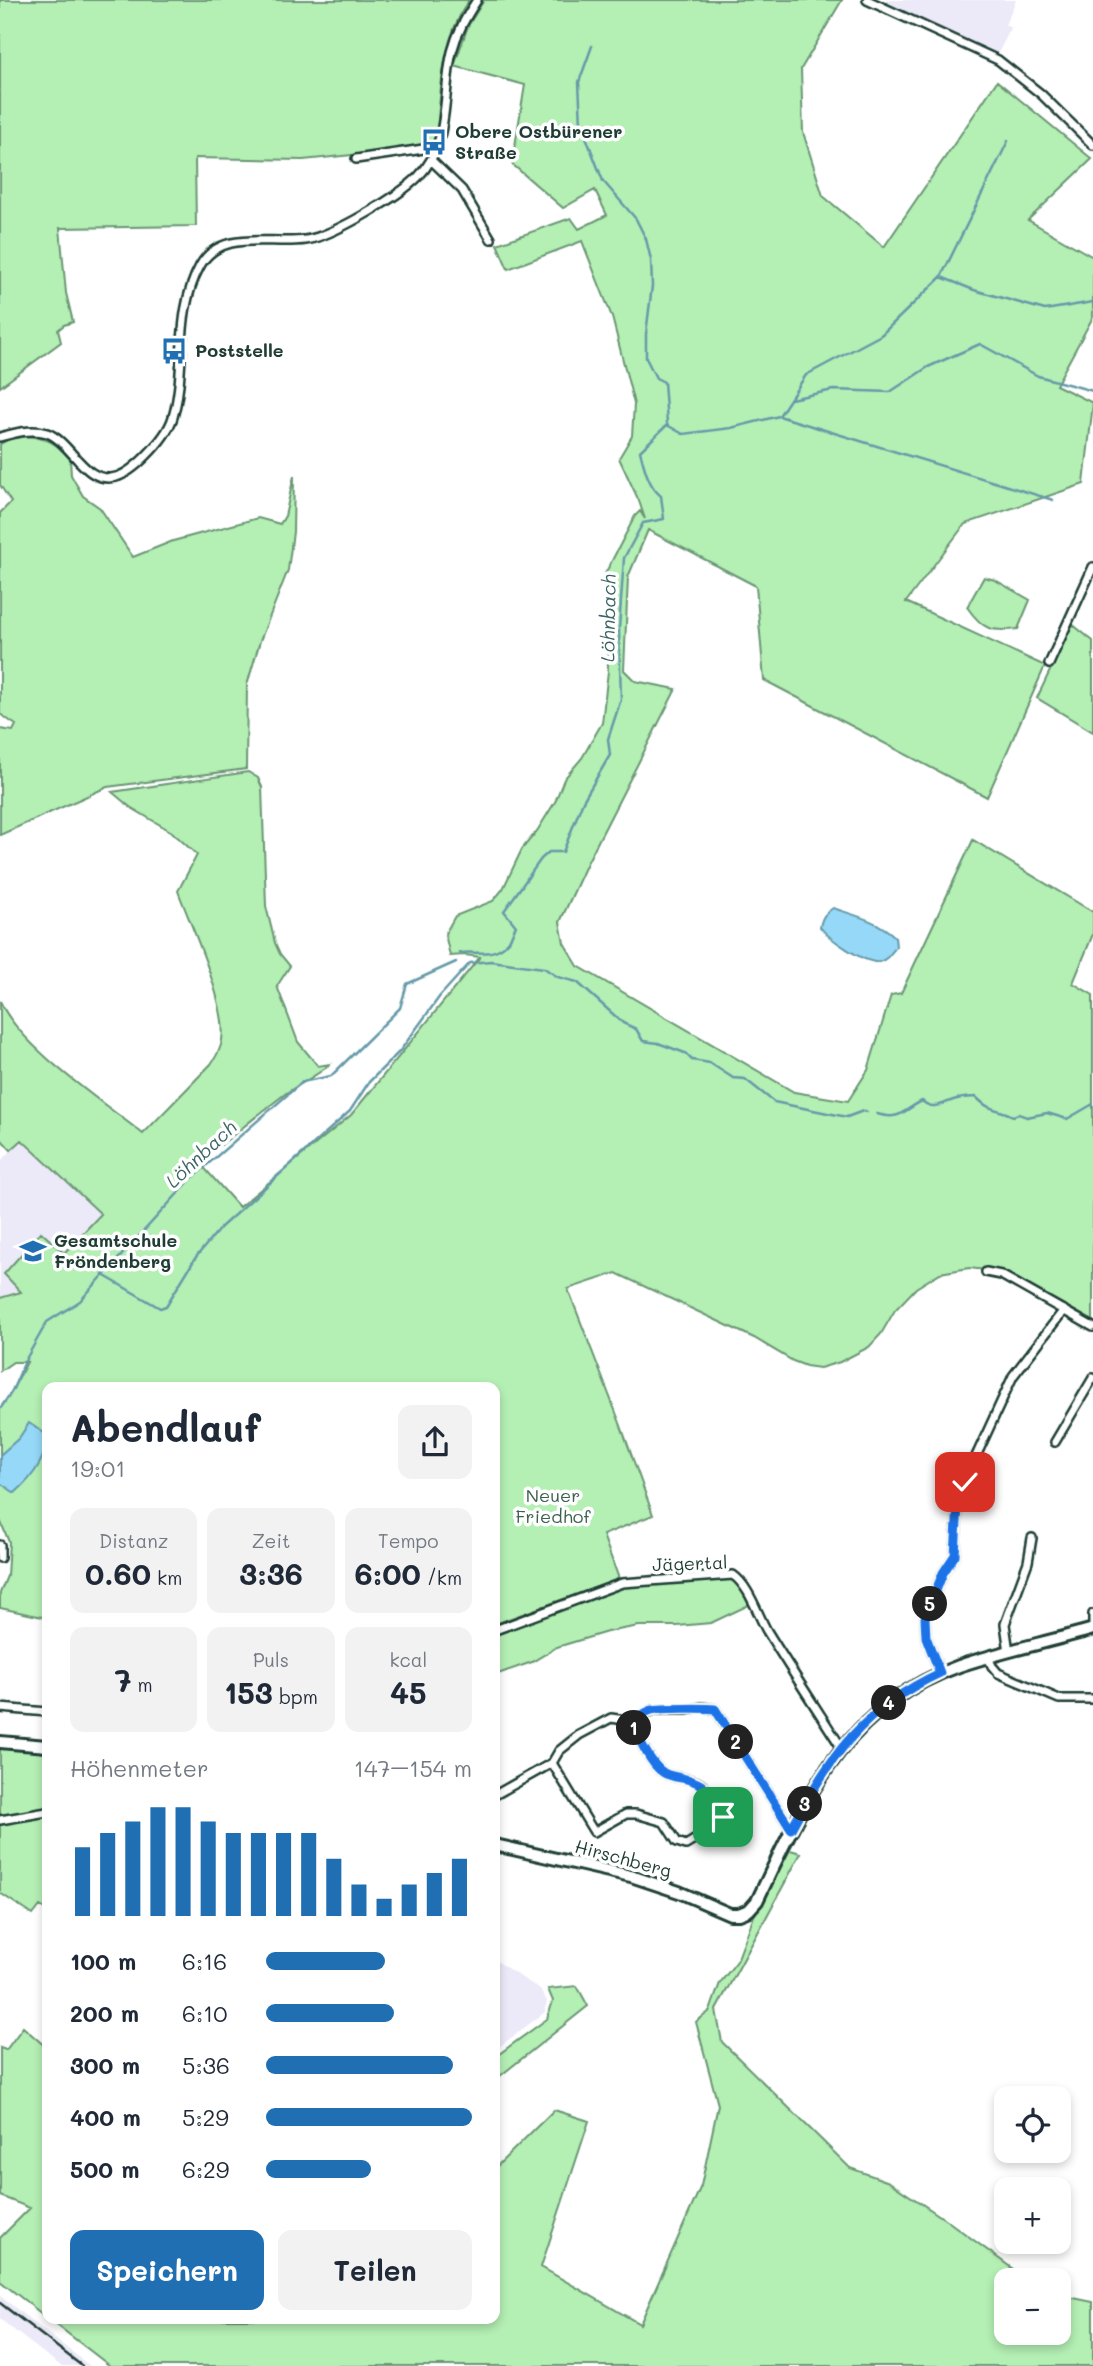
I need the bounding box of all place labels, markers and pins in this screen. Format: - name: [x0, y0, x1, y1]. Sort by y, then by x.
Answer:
- place label: Obere Ostbürener Straße: [455, 119, 622, 164]
- bus stop icon: Obere Ostbürener Straße: [419, 127, 449, 157]
- bus stop icon: Poststelle: [159, 336, 189, 366]
- place label: Poststelle: [195, 338, 284, 362]
- place label: Gesamtschule Fröndenberg: [54, 1228, 177, 1273]
- school or university icon: Gesamtschule Fröndenberg: [18, 1236, 48, 1266]
- pin: [935, 1452, 995, 1512]
- pin: 5: [912, 1586, 948, 1622]
- pin: 4: [872, 1686, 906, 1720]
- pin: 1: [616, 1710, 652, 1746]
- pin: 2: [718, 1724, 754, 1760]
- pin: 3: [788, 1786, 822, 1822]
- pin: [693, 1787, 753, 1847]

